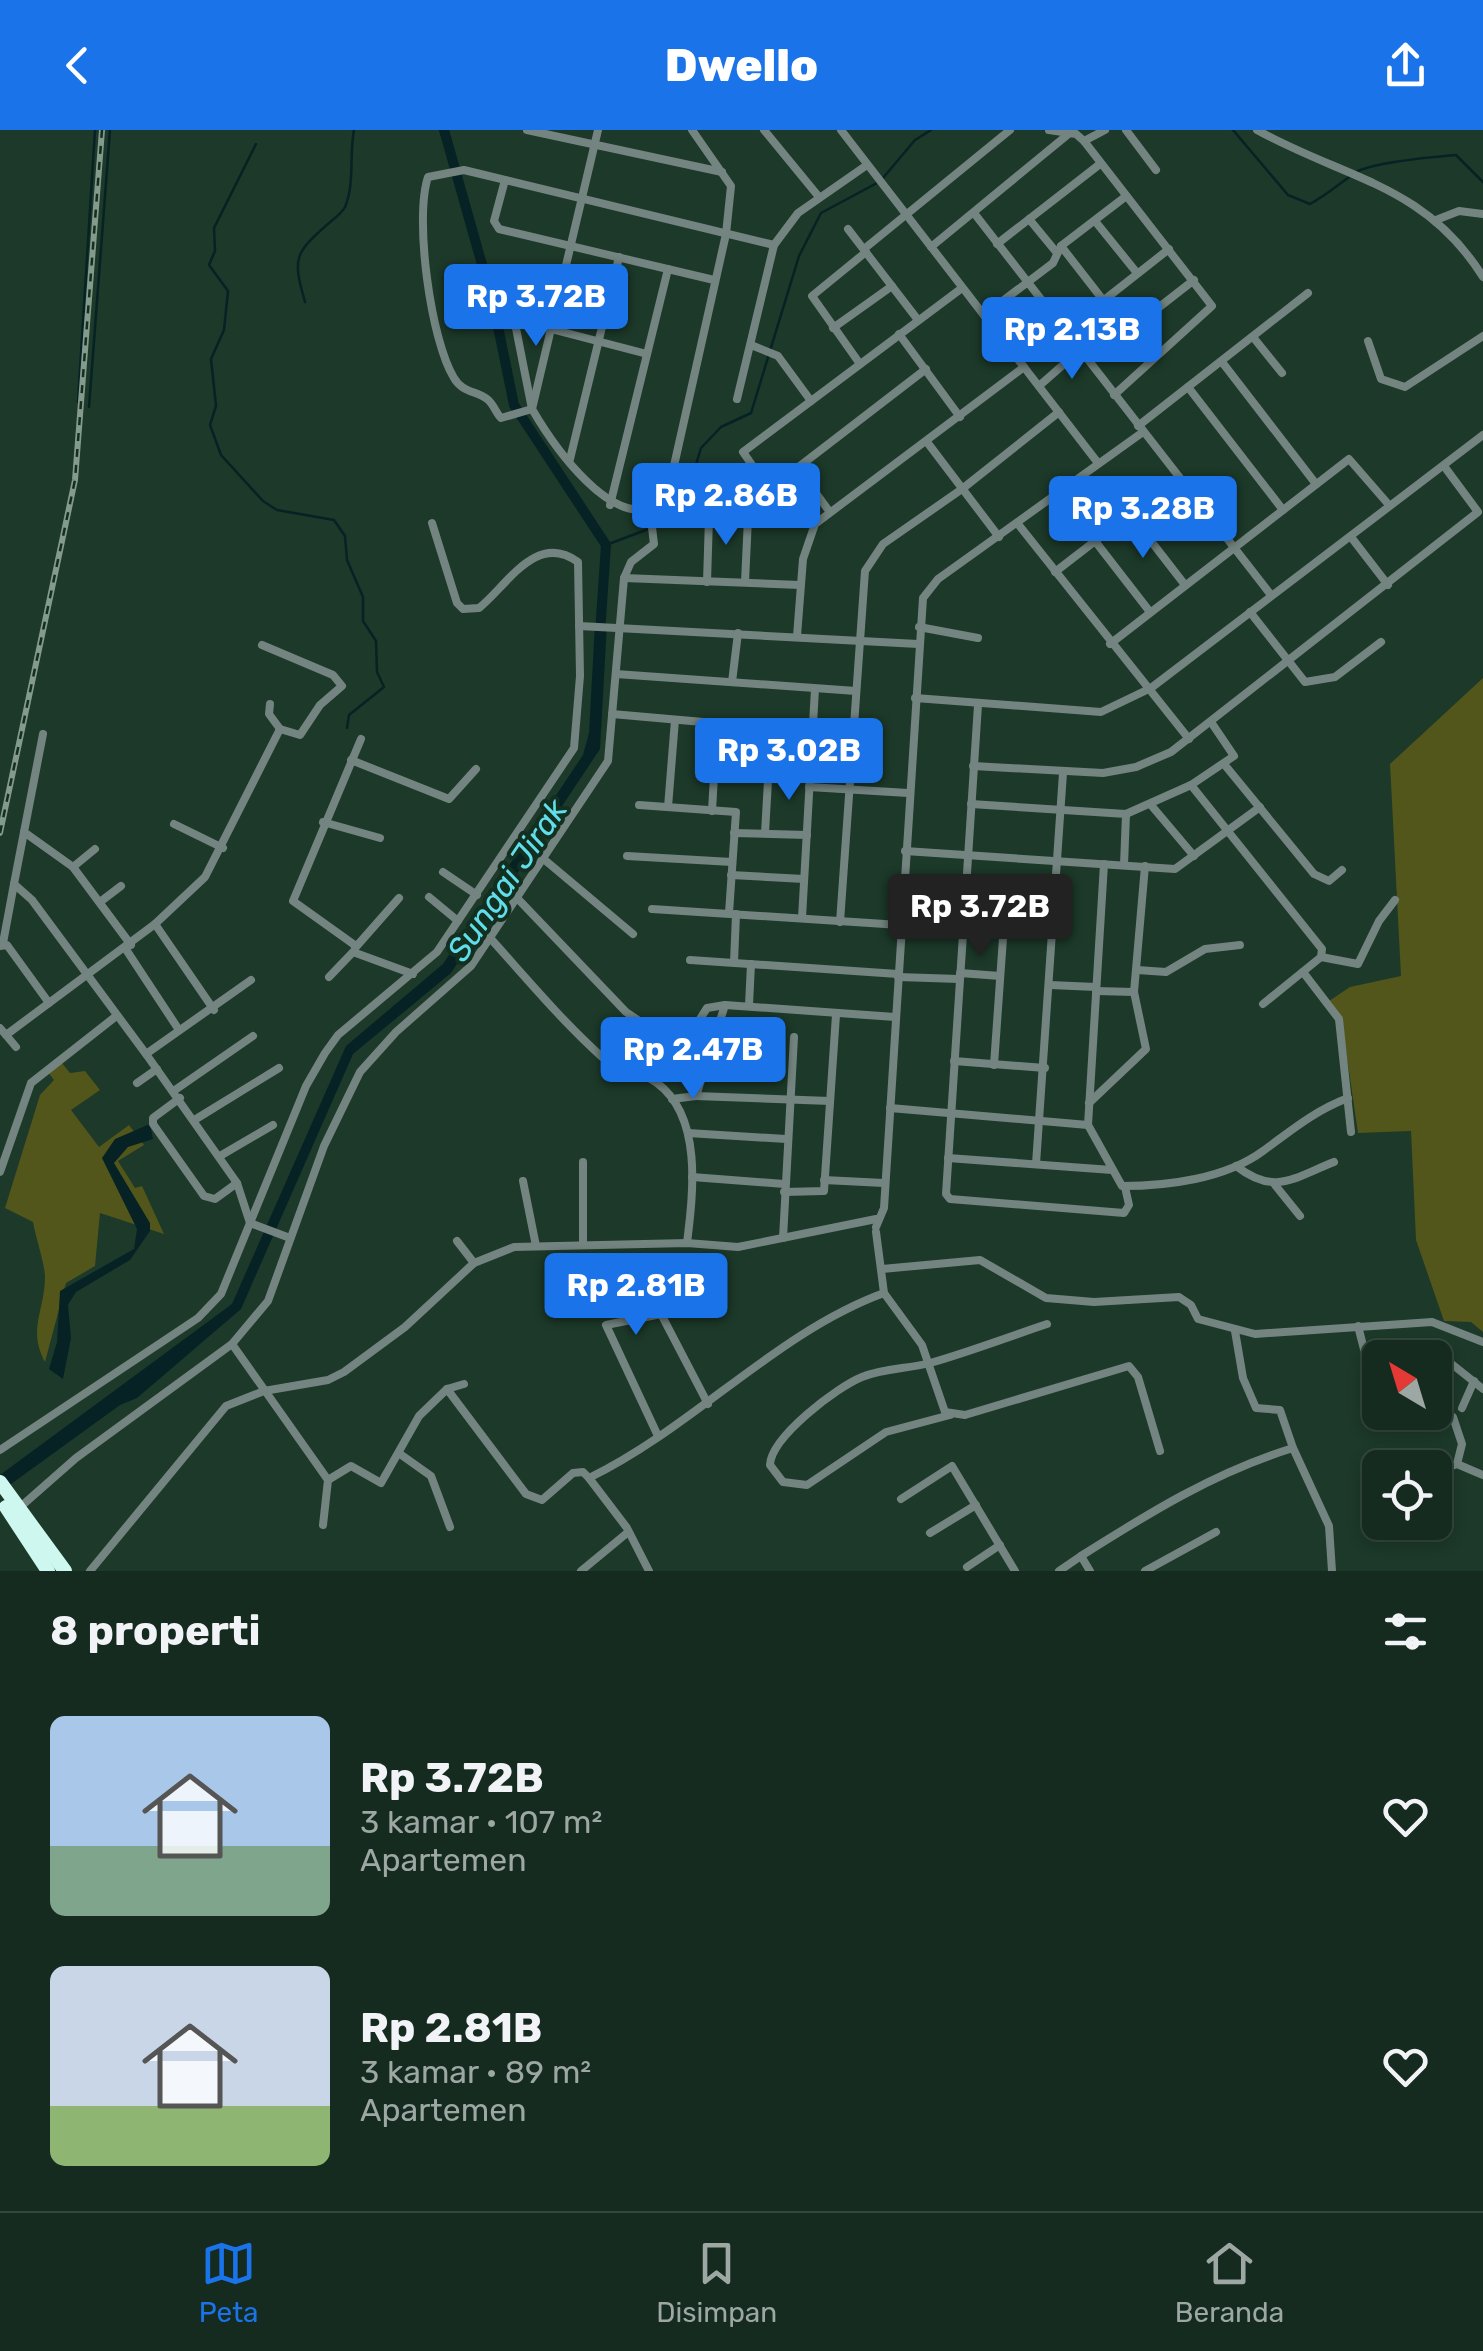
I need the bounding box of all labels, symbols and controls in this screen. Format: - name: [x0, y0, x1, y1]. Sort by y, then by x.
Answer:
- icon: back: [50, 38, 105, 93]
- icon: share: [1378, 38, 1433, 93]
- text: Dwello: [665, 39, 818, 92]
- pin: Rp 3.72B: [433, 264, 639, 349]
- text: Rp 3.72B: [466, 277, 606, 315]
- pin: Rp 2.13B: [969, 297, 1175, 382]
- text: Rp 2.13B: [1004, 310, 1140, 348]
- pin: Rp 2.86B: [623, 463, 829, 548]
- text: Rp 2.86B: [654, 476, 798, 514]
- pin: Rp 3.28B: [1040, 476, 1246, 561]
- text: Rp 3.28B: [1071, 489, 1215, 527]
- pin: Rp 3.02B: [686, 718, 892, 803]
- text: Rp 3.02B: [717, 731, 861, 769]
- water label: Sungai Jirak: [439, 791, 575, 968]
- pin: Rp 3.72B: [877, 874, 1083, 959]
- text: Rp 3.72B: [910, 887, 1050, 925]
- pin: Rp 2.47B: [590, 1017, 796, 1102]
- text: Rp 2.47B: [623, 1030, 763, 1068]
- pin: Rp 2.81B: [533, 1253, 739, 1338]
- text: Rp 2.81B: [567, 1266, 705, 1304]
- north arrow: [1362, 1340, 1452, 1430]
- map controls: [1362, 1340, 1452, 1540]
- button: locate: [1362, 1450, 1452, 1540]
- icon: filters: [1378, 1604, 1433, 1659]
- text: 8 properti: [50, 1606, 261, 1656]
- text: Rp 3.72B: [360, 1753, 544, 1803]
- icon: home: [130, 1756, 250, 1876]
- icon: heart: [1378, 1789, 1433, 1844]
- text: 3 kamar · 107 m²: [360, 1803, 602, 1841]
- text: Apartemen: [360, 1841, 527, 1879]
- text: Rp 2.81B: [360, 2003, 542, 2053]
- icon: home: [130, 2006, 250, 2126]
- icon: heart: [1378, 2039, 1433, 2094]
- text: 3 kamar · 89 m²: [360, 2053, 591, 2091]
- text: Apartemen: [360, 2091, 527, 2129]
- tab: Peta: [199, 2236, 259, 2329]
- tab: Disimpan: [656, 2236, 777, 2329]
- tab: Beranda: [1175, 2236, 1284, 2329]

